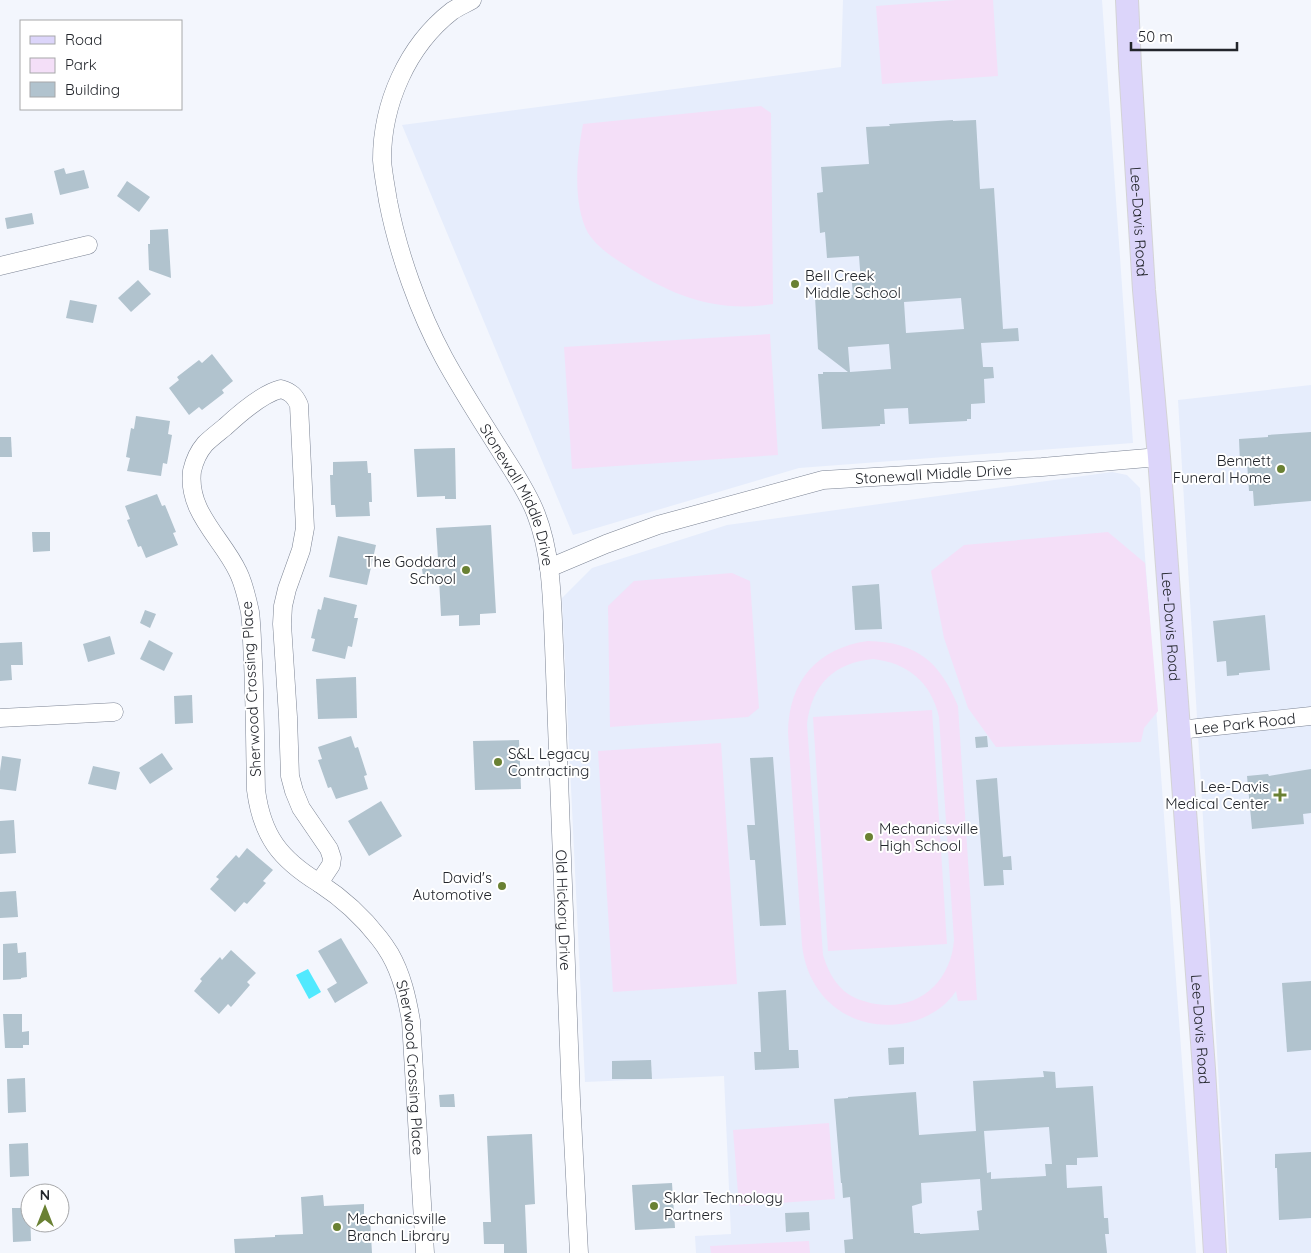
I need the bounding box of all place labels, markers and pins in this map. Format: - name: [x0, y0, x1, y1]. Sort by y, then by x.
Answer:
- place label: Bell Creek Middle School: [805, 266, 901, 302]
- marker: Bell Creek Middle School: [789, 278, 801, 290]
- place label: Bennett Funeral Home: [1173, 451, 1271, 487]
- marker: Bennett Funeral Home: [1275, 463, 1287, 475]
- place label: The Goddard School: [365, 552, 456, 588]
- marker: The Goddard School: [460, 564, 472, 576]
- place label: S&L Legacy Contracting: [508, 744, 590, 780]
- marker: S&L Legacy Contracting: [492, 756, 504, 768]
- place label: Lee-Davis Medical Center: [1165, 777, 1269, 813]
- marker: Lee-Davis Medical Center: [1273, 788, 1287, 802]
- place label: Mechanicsville High School: [879, 819, 978, 855]
- marker: Mechanicsville High School: [863, 831, 875, 843]
- place label: David's Automotive: [412, 868, 492, 904]
- marker: David's Automotive: [496, 880, 508, 892]
- place label: Sklar Technology Partners: [664, 1188, 783, 1224]
- marker: Sklar Technology Partners: [648, 1200, 660, 1212]
- place label: Mechanicsville Branch Library: [347, 1209, 450, 1245]
- marker: Mechanicsville Branch Library: [331, 1221, 343, 1233]

